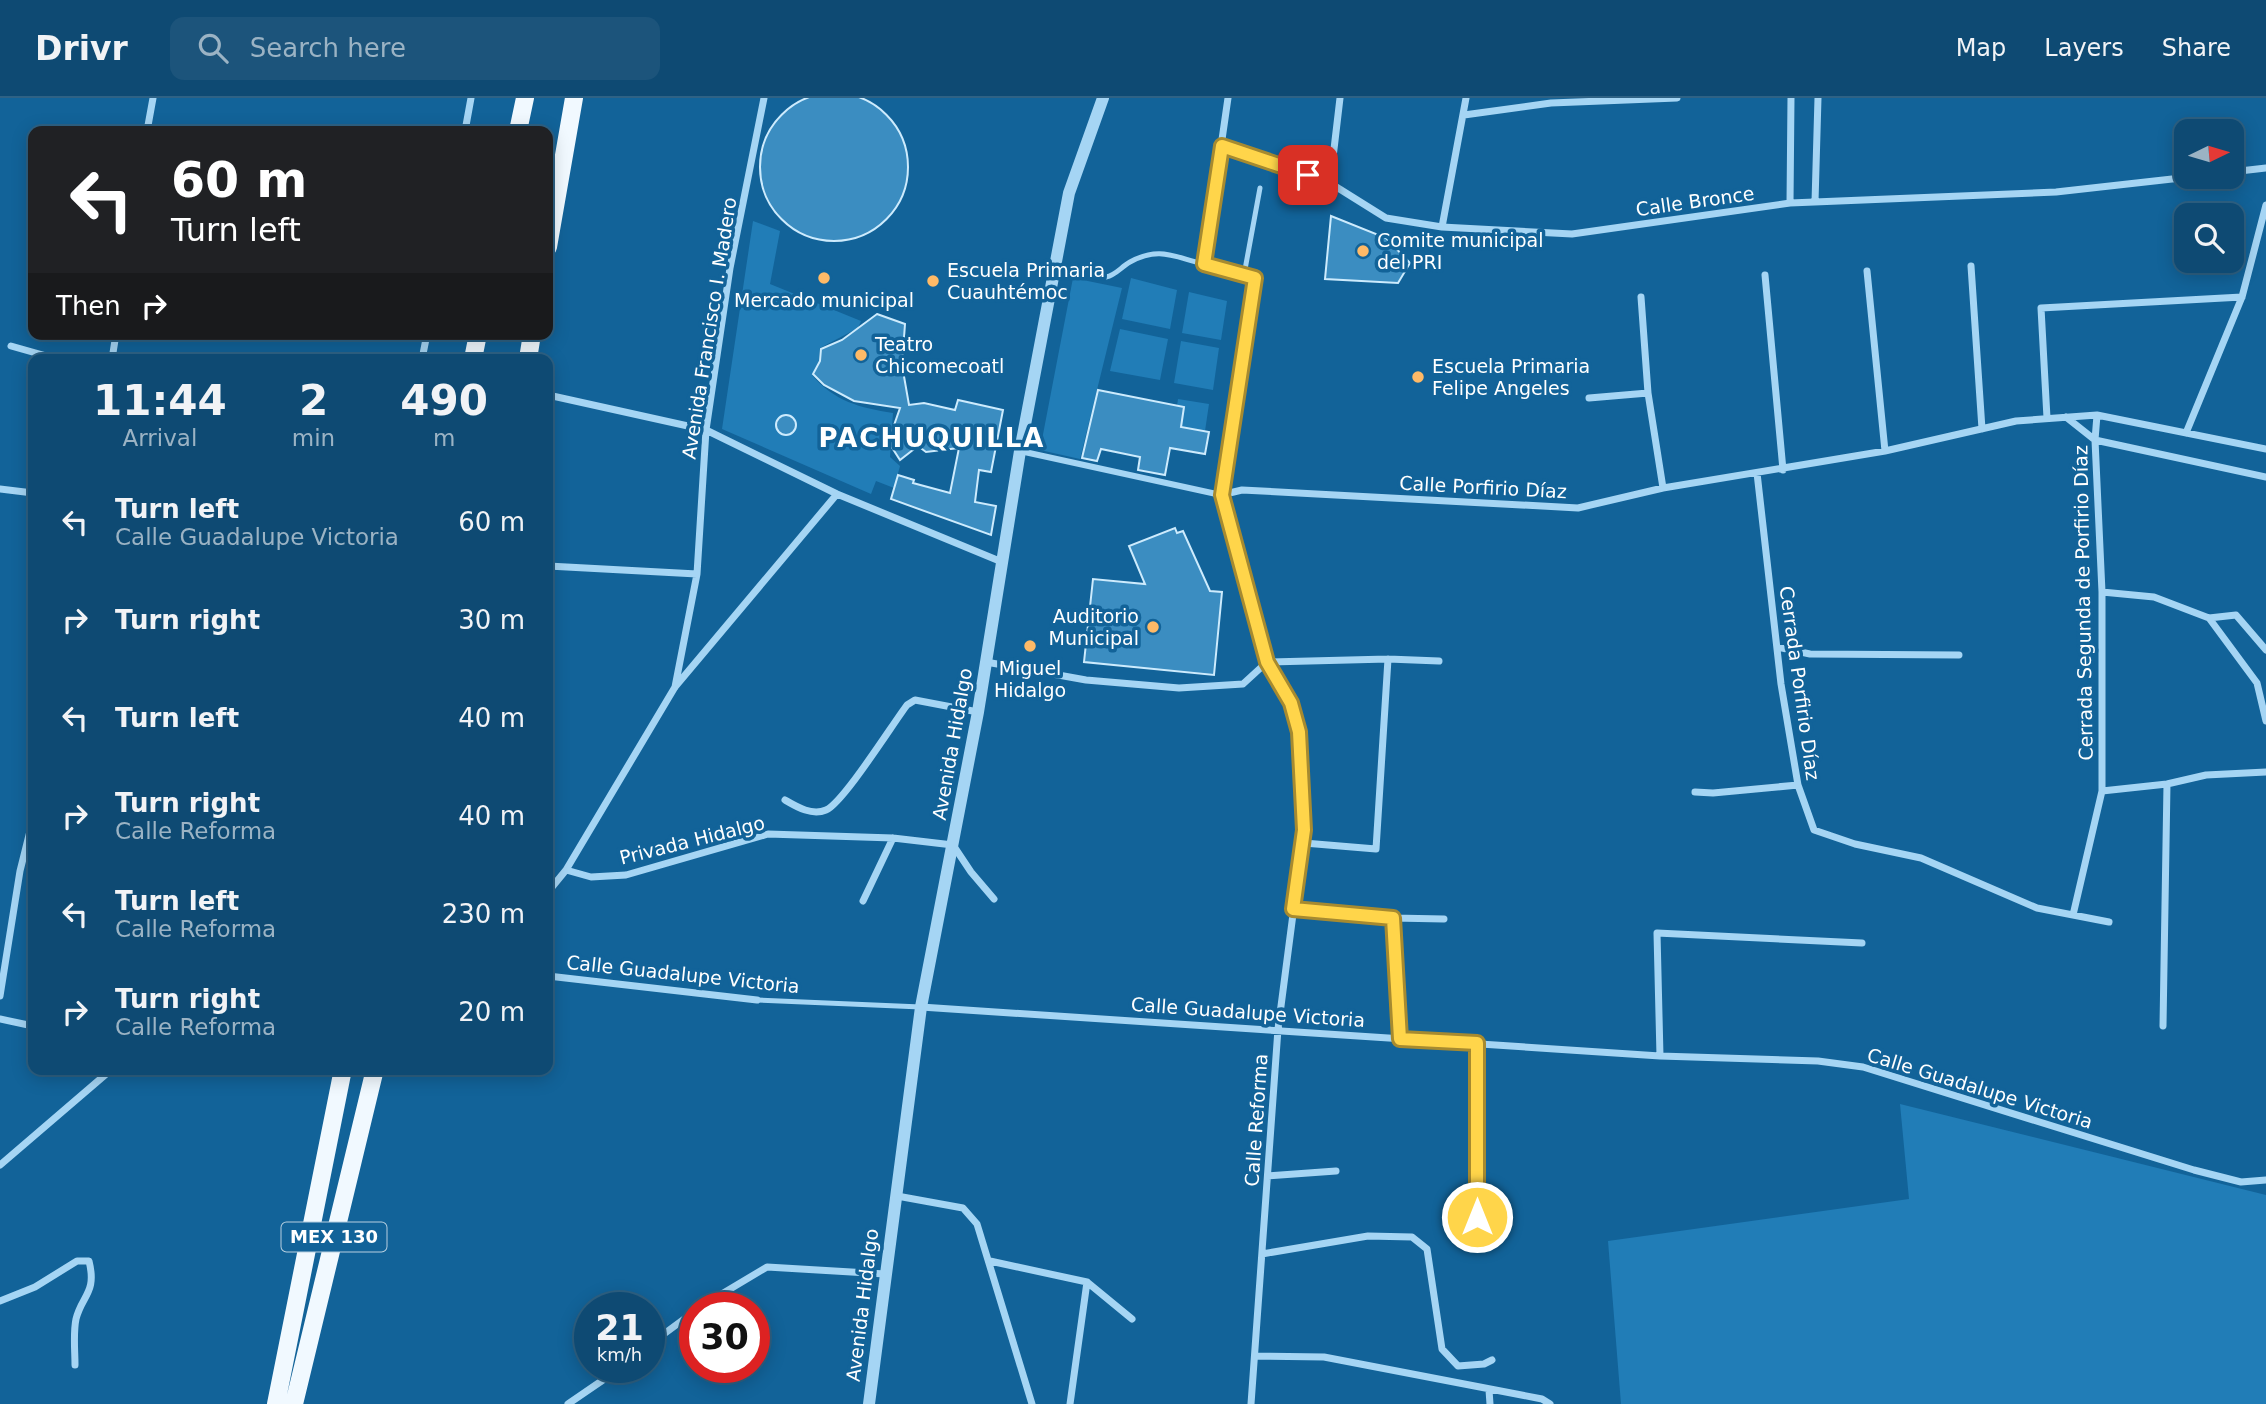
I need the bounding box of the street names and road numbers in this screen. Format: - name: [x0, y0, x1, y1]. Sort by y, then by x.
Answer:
- street label: Calle Bronce: [1634, 182, 1756, 220]
- street label: Avenida Francisco I. Madero: [677, 195, 741, 461]
- street label: Cerrada Segunda de Porfirio Díaz: [2069, 445, 2097, 761]
- street label: Calle Porfirio Díaz: [1399, 472, 1567, 502]
- street label: Cerrada Porfirio Díaz: [1775, 584, 1825, 782]
- street label: Avenida Hidalgo: [928, 666, 976, 822]
- street label: Privada Hidalgo: [617, 811, 767, 869]
- street label: Calle Guadalupe Victoria: [565, 951, 801, 997]
- street label: Calle Guadalupe Victoria: [1130, 993, 1366, 1031]
- street label: Calle Guadalupe Victoria: [1865, 1043, 2095, 1133]
- street label: Calle Reforma: [1240, 1053, 1272, 1187]
- road number: MEX 130: [282, 1222, 386, 1252]
- street label: Avenida Hidalgo: [842, 1227, 882, 1383]

